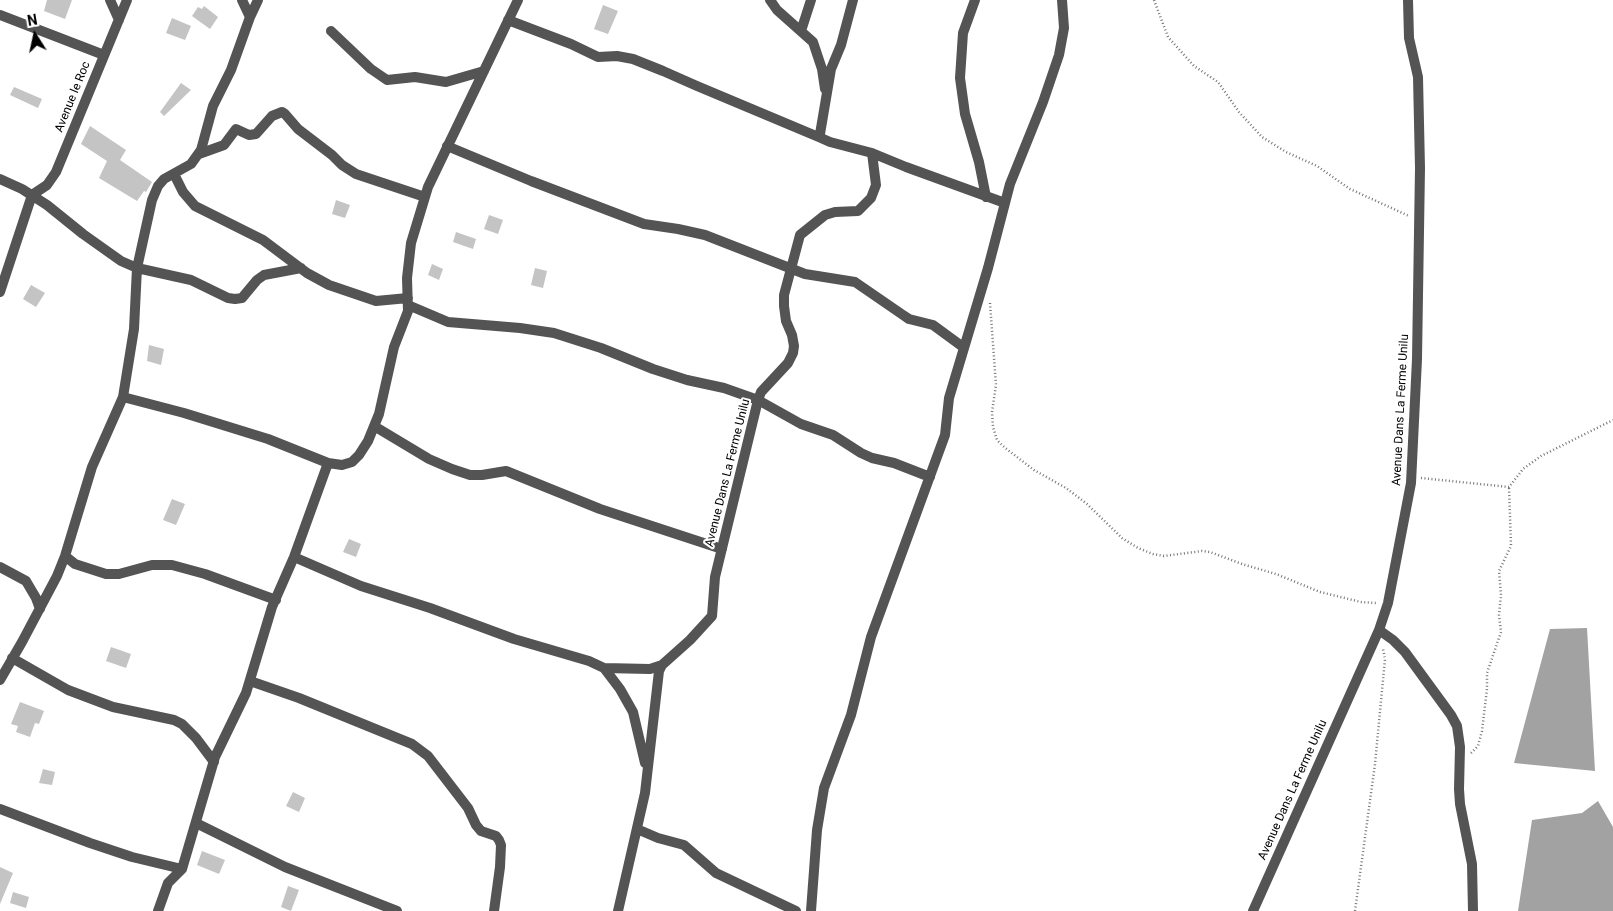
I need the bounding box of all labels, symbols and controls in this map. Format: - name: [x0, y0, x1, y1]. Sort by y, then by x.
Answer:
- north arrow: [10, 10, 60, 60]
- text: N: [26, 11, 39, 29]
- street label: Avenue le Roc: [52, 60, 94, 134]
- street label: Avenue Dans La Ferme Unilu: [1390, 334, 1412, 486]
- street label: Avenue Dans La Ferme Unilu: [703, 397, 753, 549]
- street label: Avenue Dans La Ferme Unilu: [1256, 718, 1330, 862]

